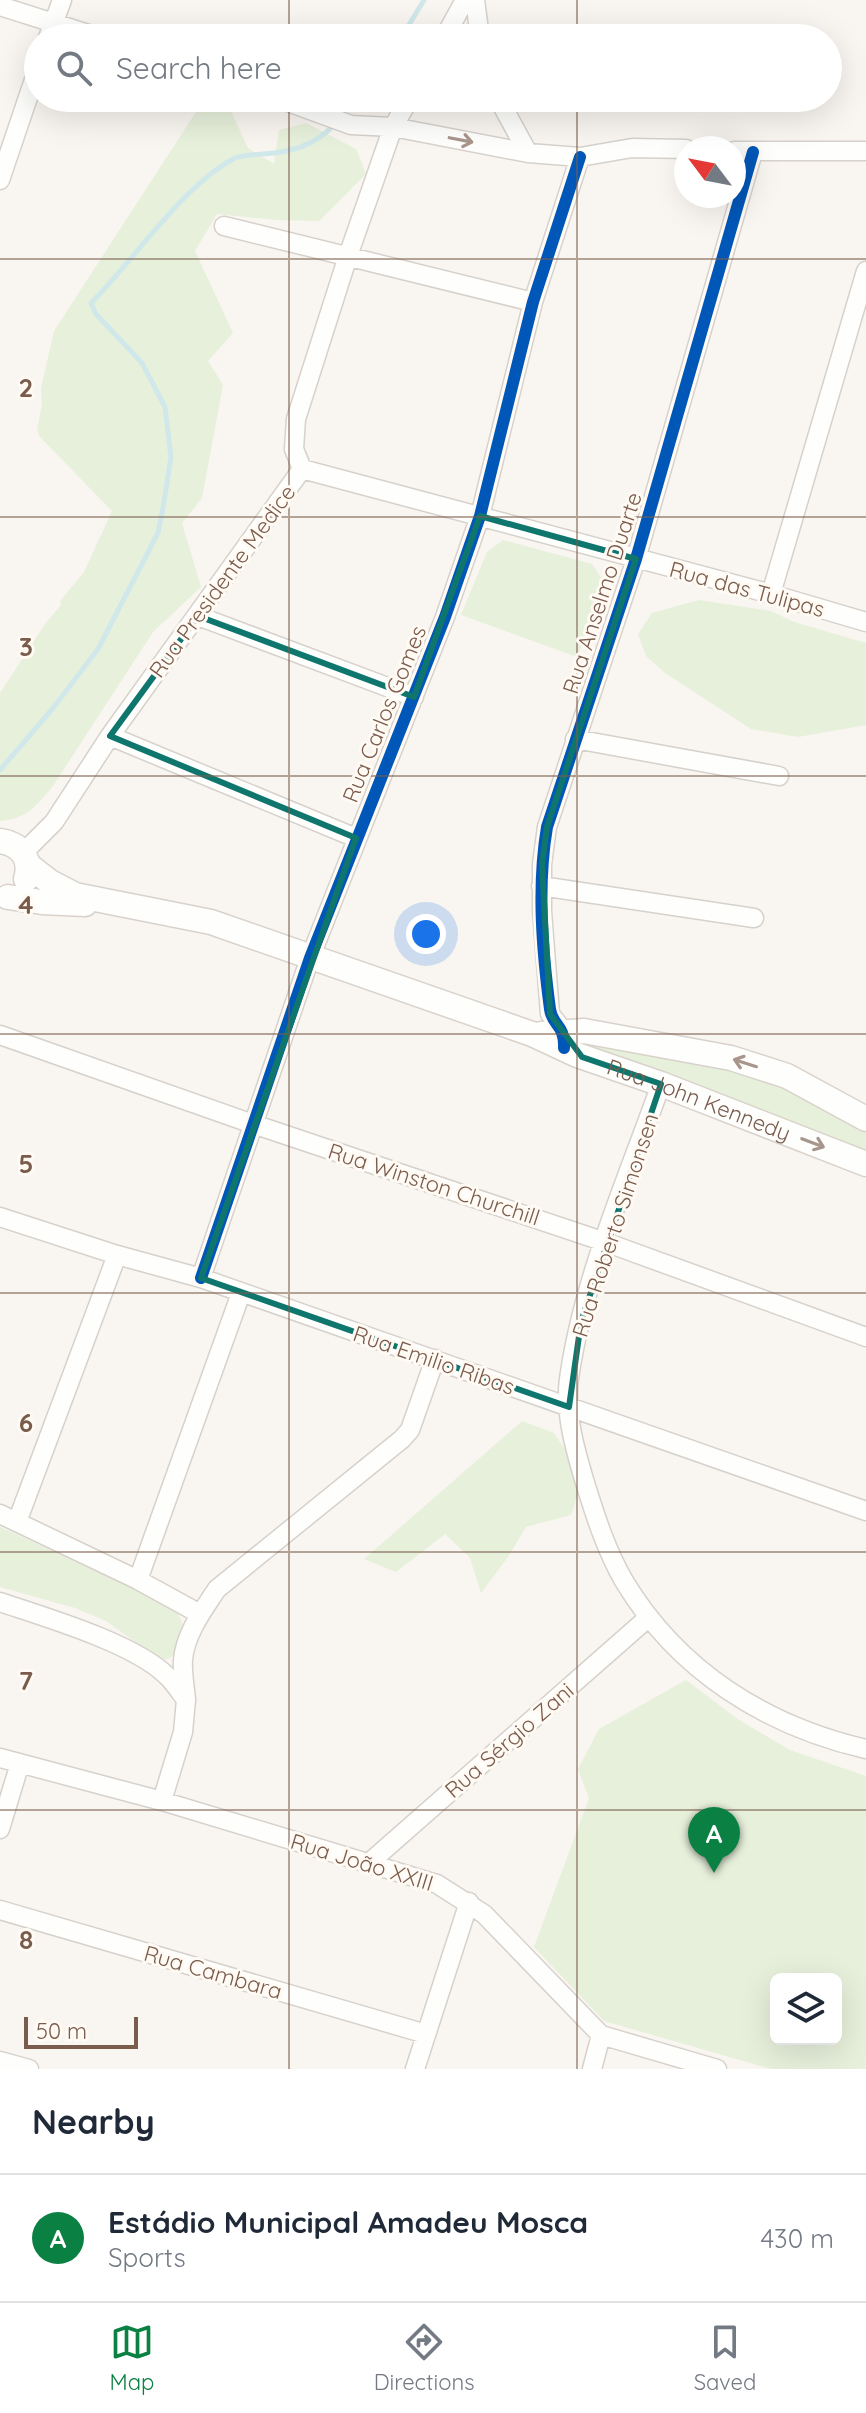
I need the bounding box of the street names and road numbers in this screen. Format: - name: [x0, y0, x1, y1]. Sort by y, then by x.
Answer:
- street label: Rua Presidente Medice: [143, 479, 301, 683]
- street label: Rua Anselmo Duarte: [556, 489, 648, 697]
- street label: Rua das Tulipas: [666, 555, 828, 623]
- street label: Rua Carlos Gomes: [336, 621, 432, 807]
- street label: Rua John Kennedy: [603, 1052, 795, 1147]
- street label: Rua Roberto Simonsen: [566, 1110, 664, 1340]
- street label: Rua Winston Churchill: [325, 1137, 543, 1231]
- street label: Rua Emilio Ribas: [349, 1319, 519, 1401]
- street label: Rua Sérgio Zani: [439, 1676, 579, 1804]
- street label: Rua João XXIII: [287, 1827, 437, 1897]
- street label: Rua Cambara: [141, 1939, 285, 2005]

